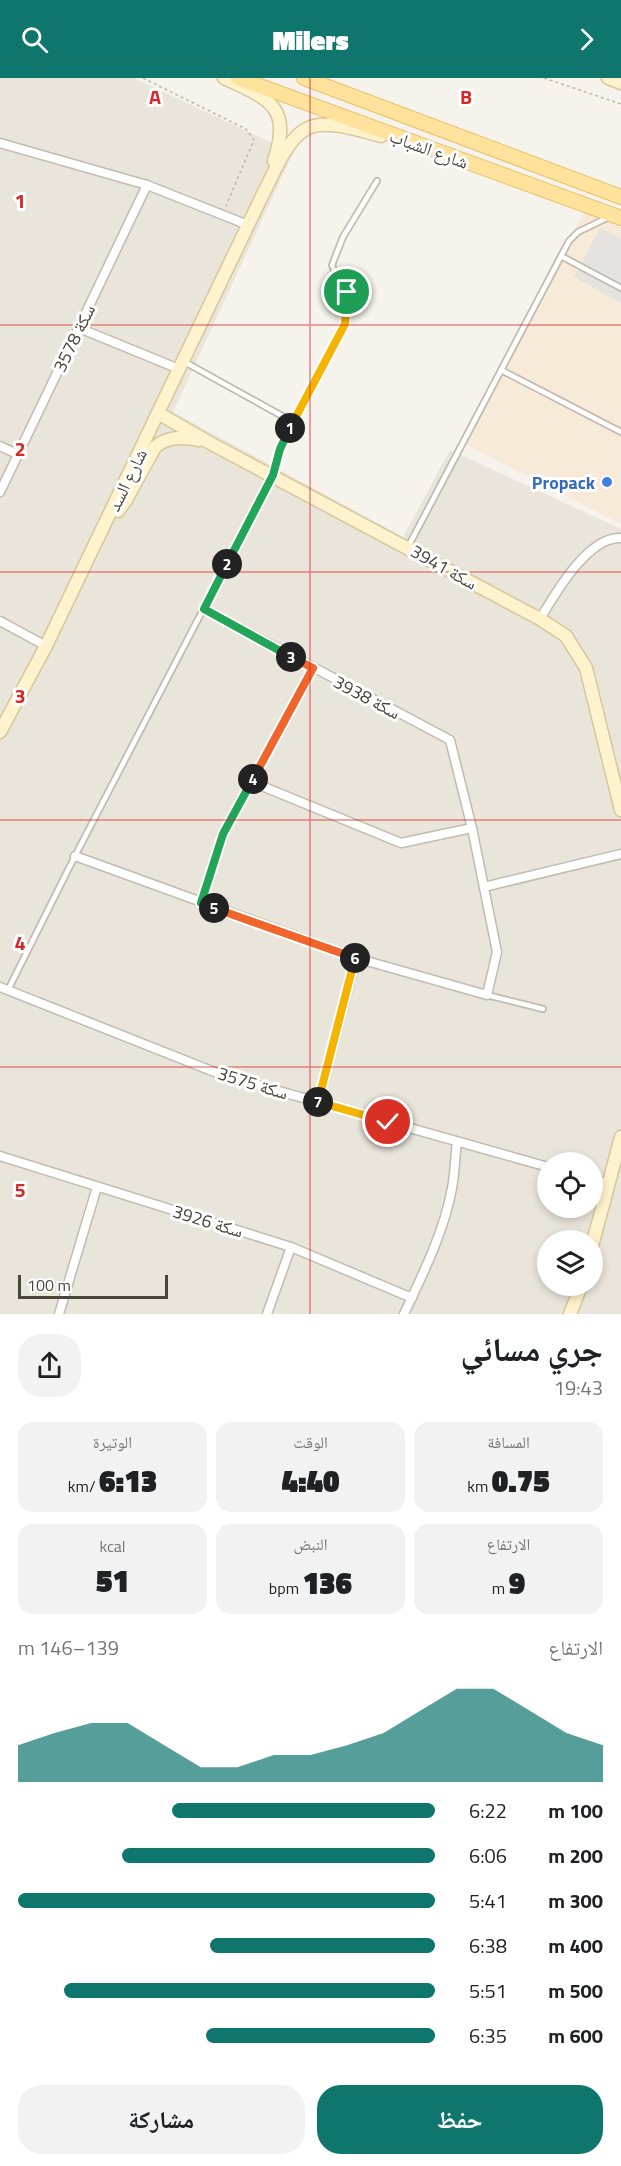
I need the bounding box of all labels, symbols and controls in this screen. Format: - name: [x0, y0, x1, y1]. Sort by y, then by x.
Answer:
- text: Milers: [272, 19, 349, 60]
- icon: search: [18, 23, 51, 56]
- icon: forward: [570, 23, 603, 56]
- text: A: [149, 81, 161, 112]
- text: B: [460, 81, 472, 112]
- street label: شارع الشباب: [386, 122, 472, 176]
- text: 1: [14, 185, 26, 216]
- pin: [321, 266, 372, 317]
- icon: arrive: [330, 275, 363, 308]
- street label: سكة 3578: [46, 299, 102, 377]
- pin: 1: [275, 413, 305, 443]
- text: 1: [286, 416, 294, 440]
- text: 2: [14, 433, 26, 464]
- street label: شارع السد: [100, 444, 154, 516]
- place label: Propack: [532, 469, 596, 496]
- marker: Propack: [600, 475, 614, 489]
- street label: سكة 3941: [406, 538, 482, 596]
- pin: 2: [212, 549, 242, 579]
- text: 2: [223, 552, 231, 576]
- pin: 3: [276, 642, 306, 672]
- text: 3: [287, 645, 295, 669]
- street label: سكة 3938: [329, 668, 405, 726]
- text: 3: [14, 680, 26, 711]
- pin: 4: [238, 764, 268, 794]
- text: 4: [249, 767, 257, 791]
- pin: 5: [199, 893, 229, 923]
- text: 5: [210, 896, 218, 920]
- text: 4: [14, 927, 26, 958]
- pin: 6: [340, 943, 370, 973]
- text: 6: [351, 946, 359, 970]
- street label: سكة 3575: [214, 1059, 292, 1107]
- pin: 7: [303, 1087, 333, 1117]
- text: 7: [314, 1090, 322, 1114]
- pin: [362, 1096, 413, 1147]
- icon: check: [371, 1105, 404, 1138]
- map controls: [537, 1152, 603, 1296]
- button: locate: [537, 1152, 603, 1218]
- text: 5: [14, 1174, 26, 1205]
- street label: سكة 3926: [169, 1197, 247, 1245]
- button: layers: [537, 1230, 603, 1296]
- scale bar: [18, 1272, 168, 1300]
- text: 100 m: [27, 1273, 71, 1297]
- text: جري مسائي: [461, 1324, 603, 1374]
- button: share: [18, 1334, 81, 1397]
- text: 19:43: [554, 1372, 603, 1403]
- text: الوتيرة: [93, 1430, 132, 1454]
- text: الوقت: [293, 1430, 328, 1454]
- text: المسافة: [487, 1430, 530, 1454]
- text: 6:13: [99, 1458, 157, 1504]
- text: 4:40: [281, 1458, 340, 1504]
- text: 0.75: [492, 1458, 550, 1504]
- text: /km: [68, 1474, 99, 1498]
- text: km: [467, 1474, 492, 1498]
- text: النبض: [293, 1532, 328, 1556]
- text: الارتفاع: [487, 1532, 530, 1556]
- text: kcal: [99, 1534, 126, 1558]
- text: 51: [96, 1558, 129, 1604]
- text: 136: [303, 1560, 352, 1606]
- text: 9: [509, 1560, 525, 1606]
- text: bpm: [269, 1576, 303, 1600]
- text: m: [492, 1576, 509, 1600]
- text: 139–146 m: [18, 1632, 119, 1663]
- text: الارتفاع: [548, 1632, 603, 1663]
- text: 6:22: [469, 1795, 507, 1826]
- text: 100 m: [548, 1795, 603, 1826]
- text: 6:06: [469, 1840, 507, 1871]
- text: 200 m: [548, 1840, 603, 1871]
- text: 5:41: [469, 1885, 507, 1916]
- text: 300 m: [548, 1885, 603, 1916]
- text: 6:38: [469, 1930, 507, 1961]
- text: 400 m: [548, 1930, 603, 1961]
- text: 5:51: [469, 1975, 507, 2006]
- text: 500 m: [548, 1975, 603, 2006]
- text: 6:35: [469, 2020, 507, 2051]
- text: 600 m: [548, 2020, 603, 2051]
- button: مشاركة: [18, 2085, 305, 2154]
- button: حفظ: [317, 2085, 603, 2154]

